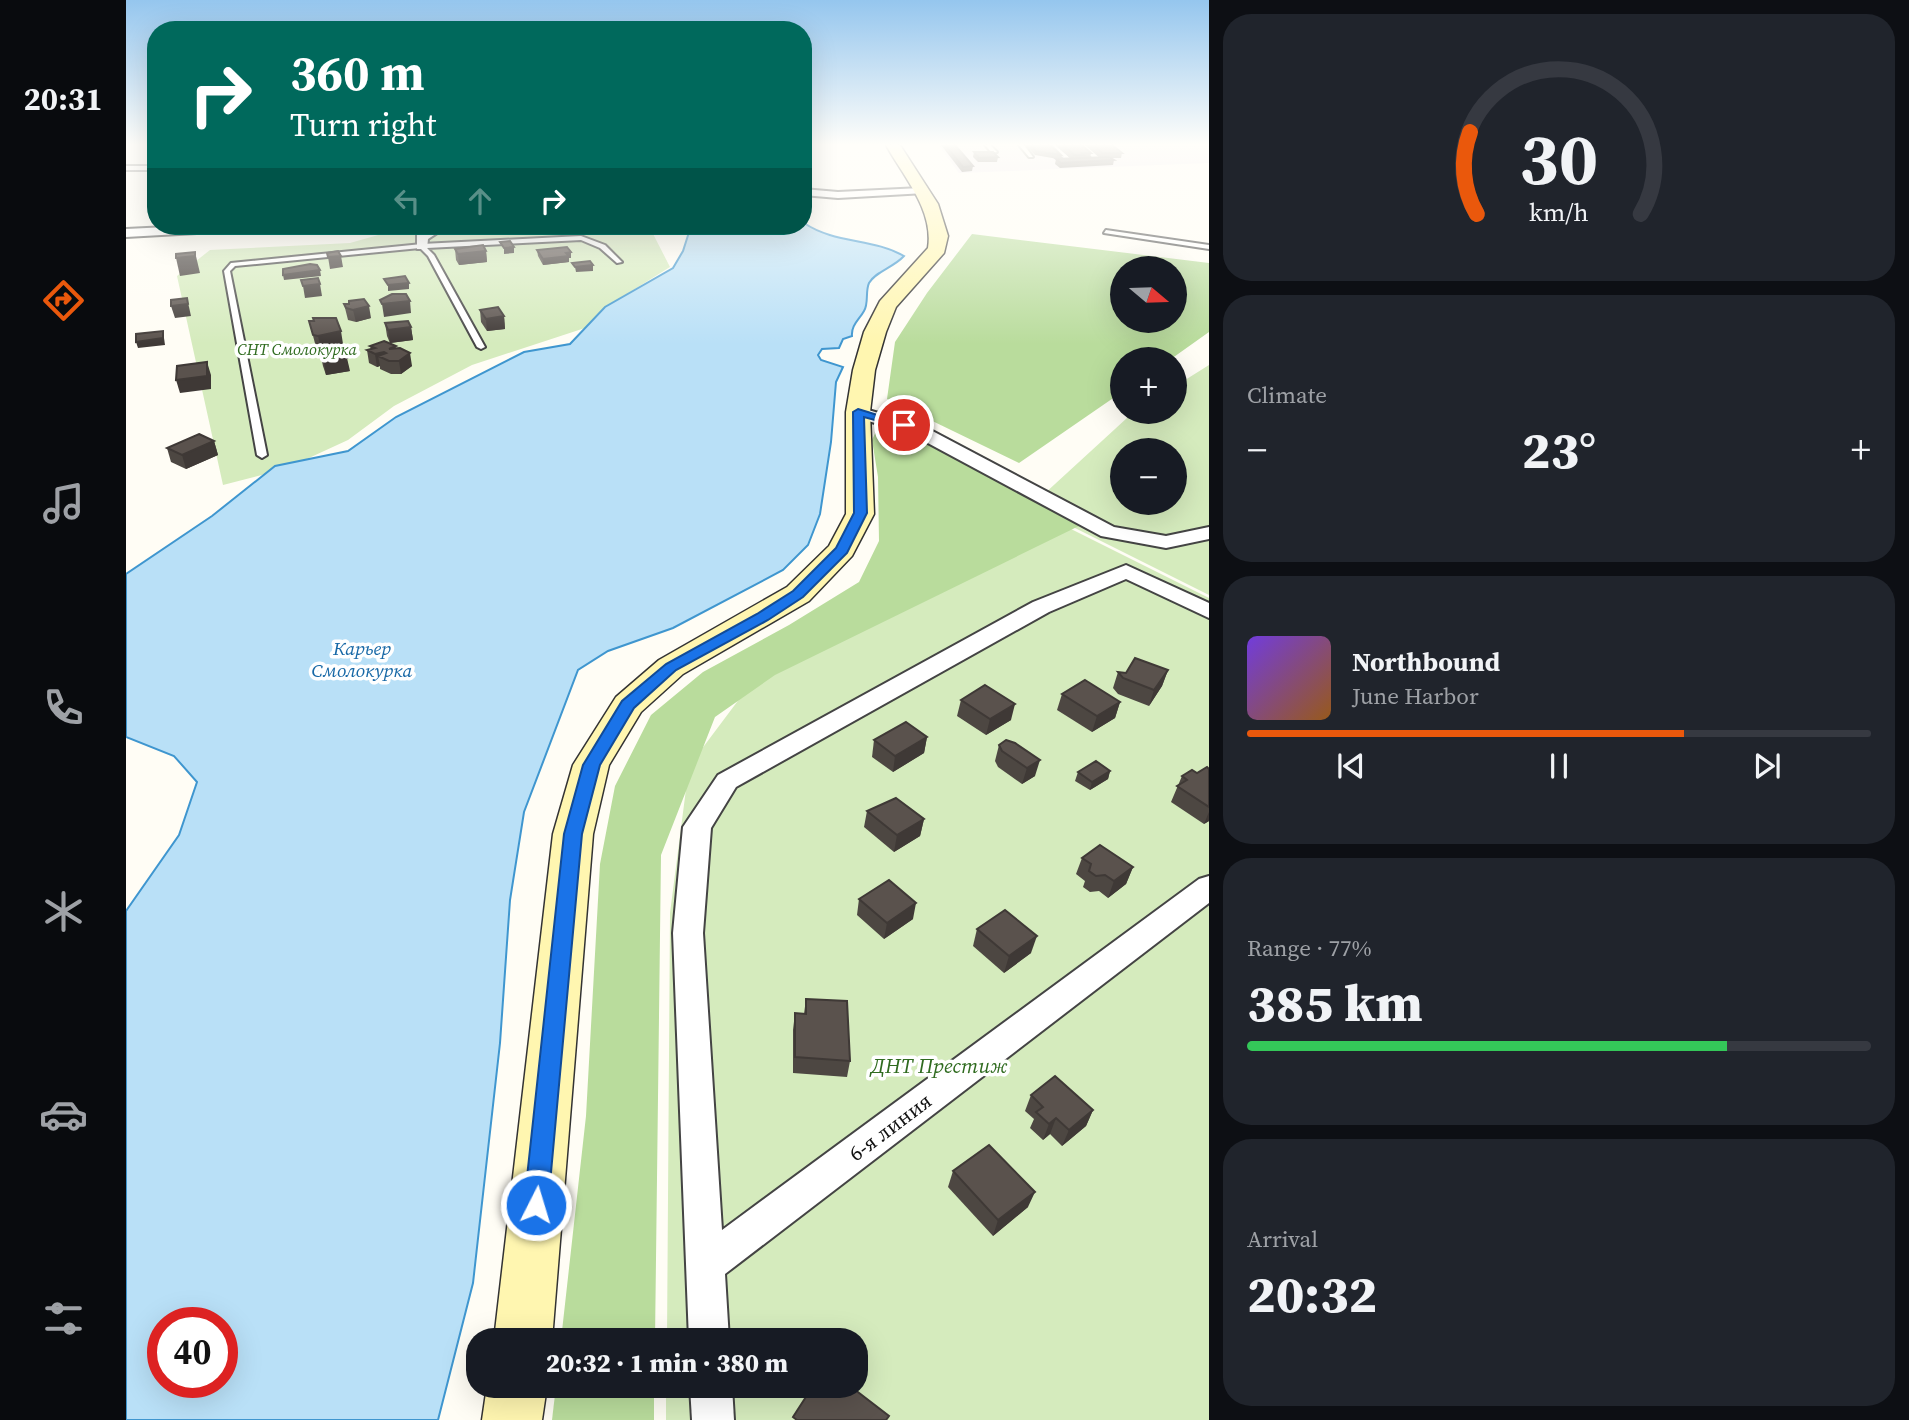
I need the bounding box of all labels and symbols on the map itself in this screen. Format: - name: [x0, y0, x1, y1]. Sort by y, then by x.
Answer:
- north arrow: [1110, 256, 1186, 332]
- park label: СНТ Смолокурка: [237, 338, 357, 360]
- pin: [874, 395, 934, 455]
- water label: Карьер Смолокурка: [312, 635, 413, 683]
- park label: ДНТ Престиж: [869, 1051, 1008, 1080]
- street label: 6-я линия: [843, 1086, 937, 1168]
- position arrow: [499, 1168, 573, 1242]
- speed limit sign: 40: [147, 1307, 238, 1398]

